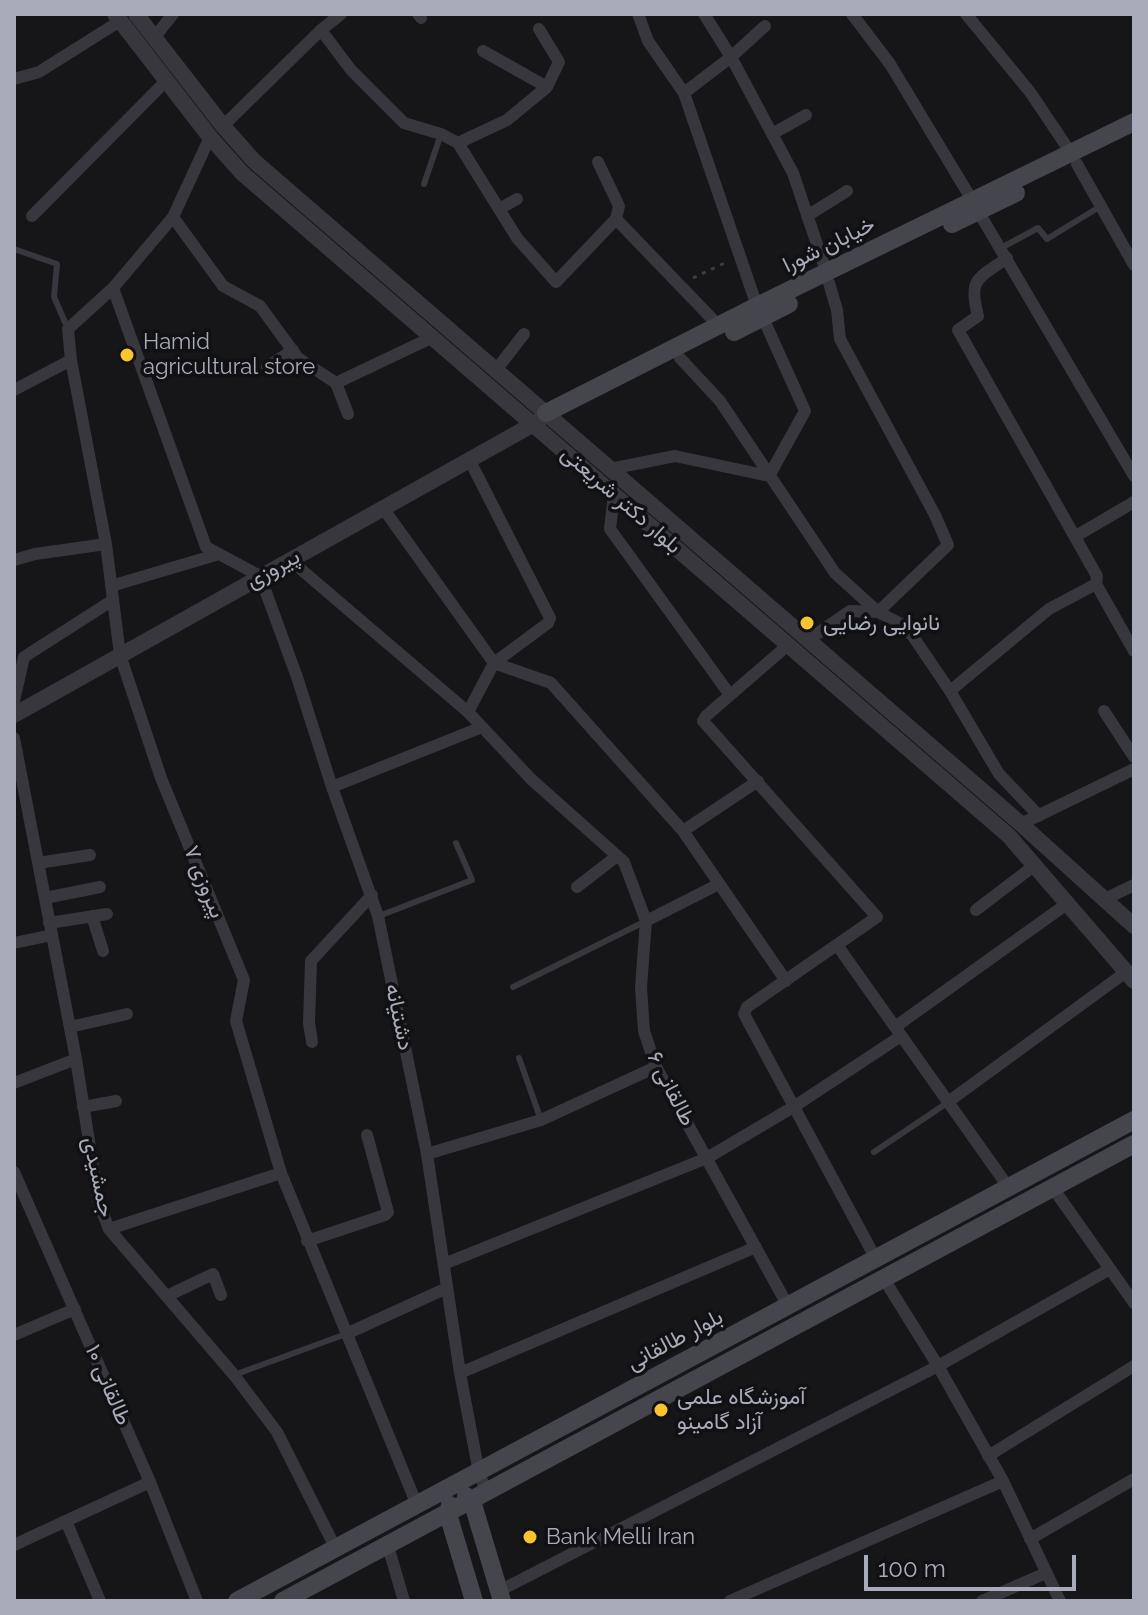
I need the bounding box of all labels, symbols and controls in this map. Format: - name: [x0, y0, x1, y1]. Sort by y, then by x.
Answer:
- street label: خیابان شورا: [779, 211, 879, 279]
- place label: Hamid agricultural store: [143, 329, 315, 380]
- marker: Hamid agricultural store: [118, 346, 136, 364]
- street label: بلوار دکتر شریعتی: [555, 441, 687, 559]
- street label: پیروزی: [242, 544, 304, 594]
- place label: نانوایی رضایی: [823, 610, 940, 636]
- marker: نانوایی رضایی: [798, 614, 816, 632]
- street label: پیروزی ۷: [178, 842, 230, 922]
- street label: دشتیانه: [379, 981, 419, 1053]
- street label: طالقانی ۶: [641, 1047, 701, 1131]
- street label: جمشیدی: [77, 1135, 119, 1219]
- street label: بلوار طالقانی: [622, 1304, 728, 1376]
- street label: طالقانی ۱۰: [79, 1341, 137, 1429]
- place label: آموزشگاه علمی آزاد گامینو: [677, 1384, 805, 1436]
- marker: آموزشگاه علمی آزاد گامینو: [652, 1401, 670, 1419]
- place label: Bank Melli Iran: [546, 1524, 695, 1550]
- marker: Bank Melli Iran: [521, 1528, 539, 1546]
- scale bar: [868, 1539, 1080, 1589]
- text: 100 m: [878, 1554, 946, 1583]

